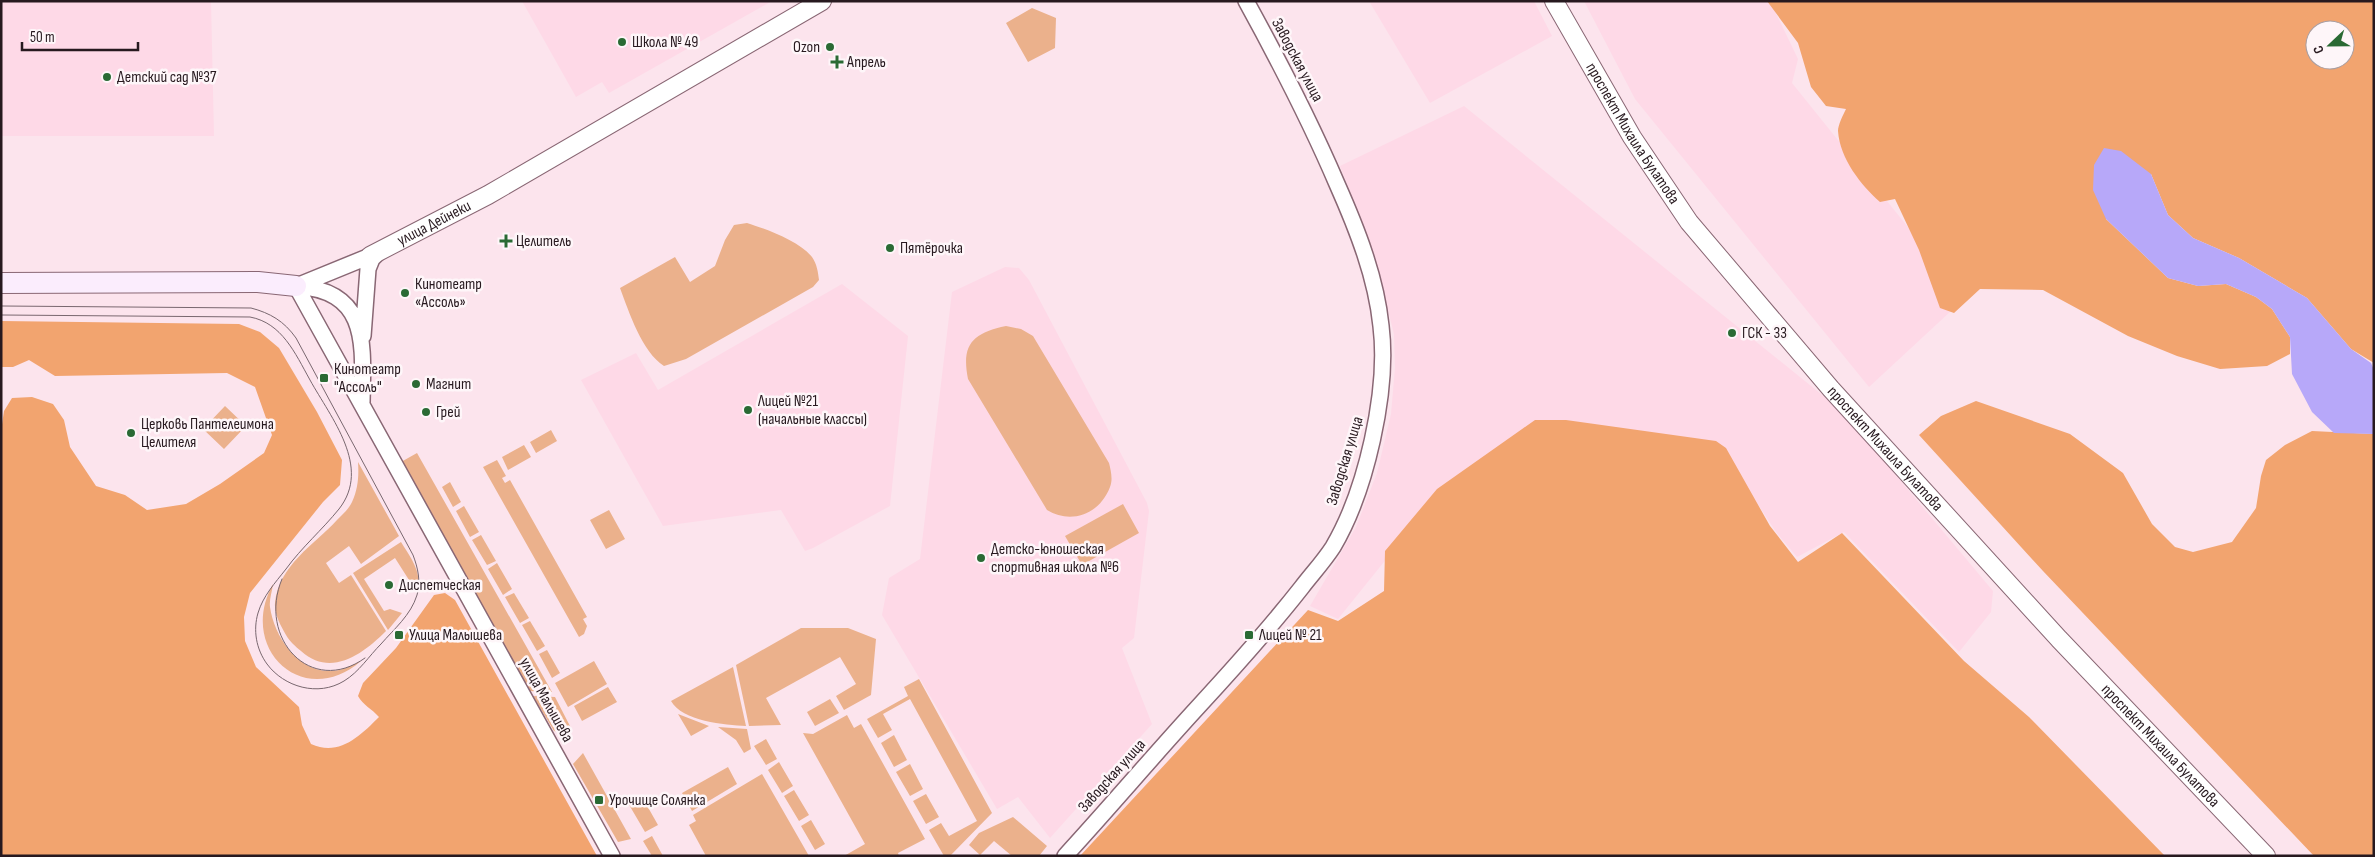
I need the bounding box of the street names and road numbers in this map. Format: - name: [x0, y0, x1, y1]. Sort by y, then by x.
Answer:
- street label: Заводская улица: [1267, 15, 1327, 105]
- street label: проспект Михаила Булатова: [1582, 59, 1684, 208]
- street label: улица Дейнеки: [394, 196, 474, 250]
- street label: проспект Михаила Булатова: [1823, 382, 1947, 515]
- street label: Заводская улица: [1323, 414, 1367, 508]
- street label: улица Малышева: [515, 655, 577, 745]
- street label: проспект Михаила Булатова: [2098, 680, 2224, 811]
- street label: Заводская улица: [1074, 736, 1150, 816]

